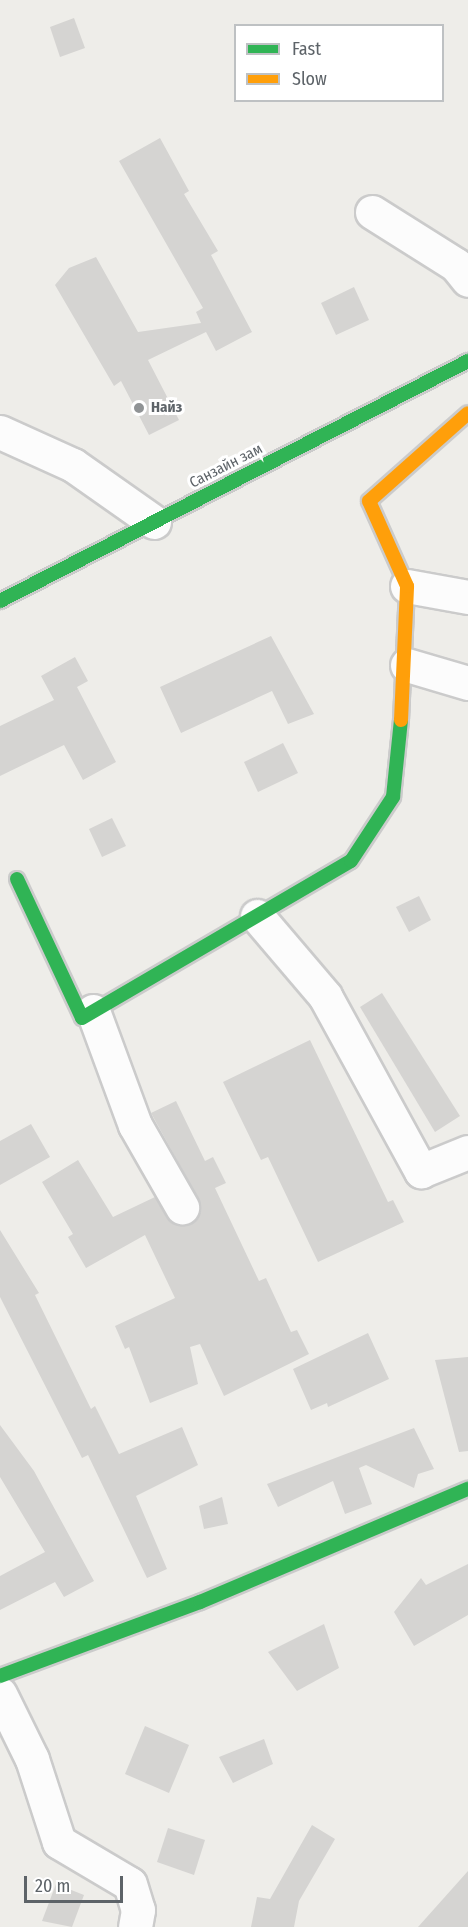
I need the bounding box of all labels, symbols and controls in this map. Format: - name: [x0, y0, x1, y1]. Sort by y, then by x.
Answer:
- legend: [234, 24, 444, 102]
- text: Fast: [292, 38, 321, 60]
- text: Slow: [292, 68, 327, 90]
- place label: Найз: [151, 399, 182, 417]
- marker: Найз: [132, 401, 146, 415]
- street label: Санзайн зам: [187, 440, 265, 492]
- scale bar: [27, 1864, 126, 1902]
- text: 20 m: [35, 1875, 70, 1897]

